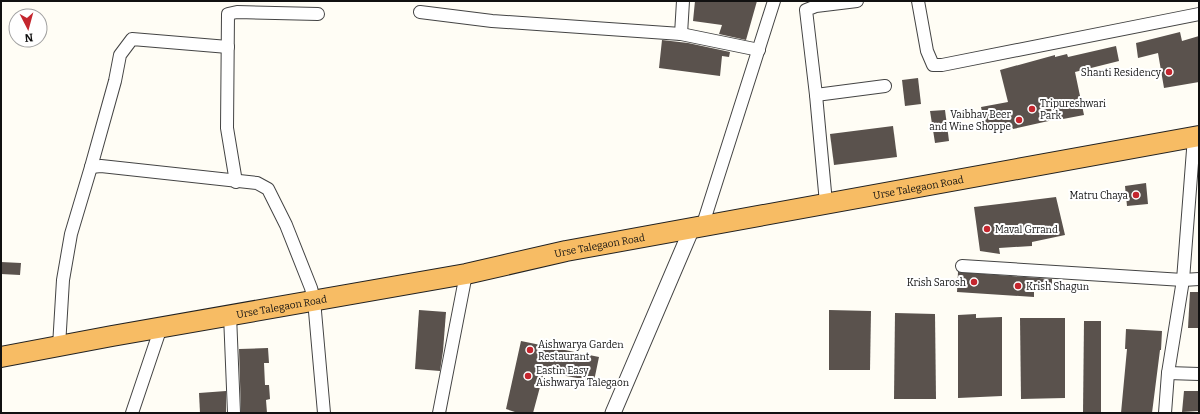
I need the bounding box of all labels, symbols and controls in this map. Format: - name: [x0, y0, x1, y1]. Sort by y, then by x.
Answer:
- north arrow: [8, 8, 48, 48]
- text: N: [24, 31, 34, 44]
- place label: Shanti Residency: [1081, 67, 1162, 79]
- marker: Shanti Residency: [1164, 67, 1174, 77]
- place label: Tripureshwari Park: [1040, 98, 1106, 122]
- marker: Tripureshwari Park: [1027, 104, 1037, 114]
- place label: Vaibhav Beer and Wine Shoppe: [929, 109, 1012, 133]
- marker: Vaibhav Beer and Wine Shoppe: [1014, 115, 1024, 125]
- street label: Urse Talegaon Road: [872, 174, 965, 202]
- place label: Matru Chaya: [1069, 190, 1129, 202]
- marker: Matru Chaya: [1131, 190, 1141, 200]
- marker: Maval Grrand: [982, 224, 992, 234]
- place label: Maval Grrand: [995, 224, 1058, 236]
- street label: Urse Talegaon Road: [553, 232, 646, 260]
- place label: Krish Sarosh: [907, 277, 967, 289]
- marker: Krish Sarosh: [969, 277, 979, 287]
- marker: Krish Shagun: [1013, 281, 1023, 291]
- place label: Krish Shagun: [1026, 281, 1090, 293]
- street label: Urse Talegaon Road: [235, 293, 328, 321]
- place label: Aishwarya Garden Restaurant: [538, 339, 624, 363]
- marker: Aishwarya Garden Restaurant: [525, 345, 535, 355]
- place label: Eastin Easy Aishwarya Talegaon: [536, 365, 630, 389]
- marker: Eastin Easy Aishwarya Talegaon: [523, 371, 533, 381]

